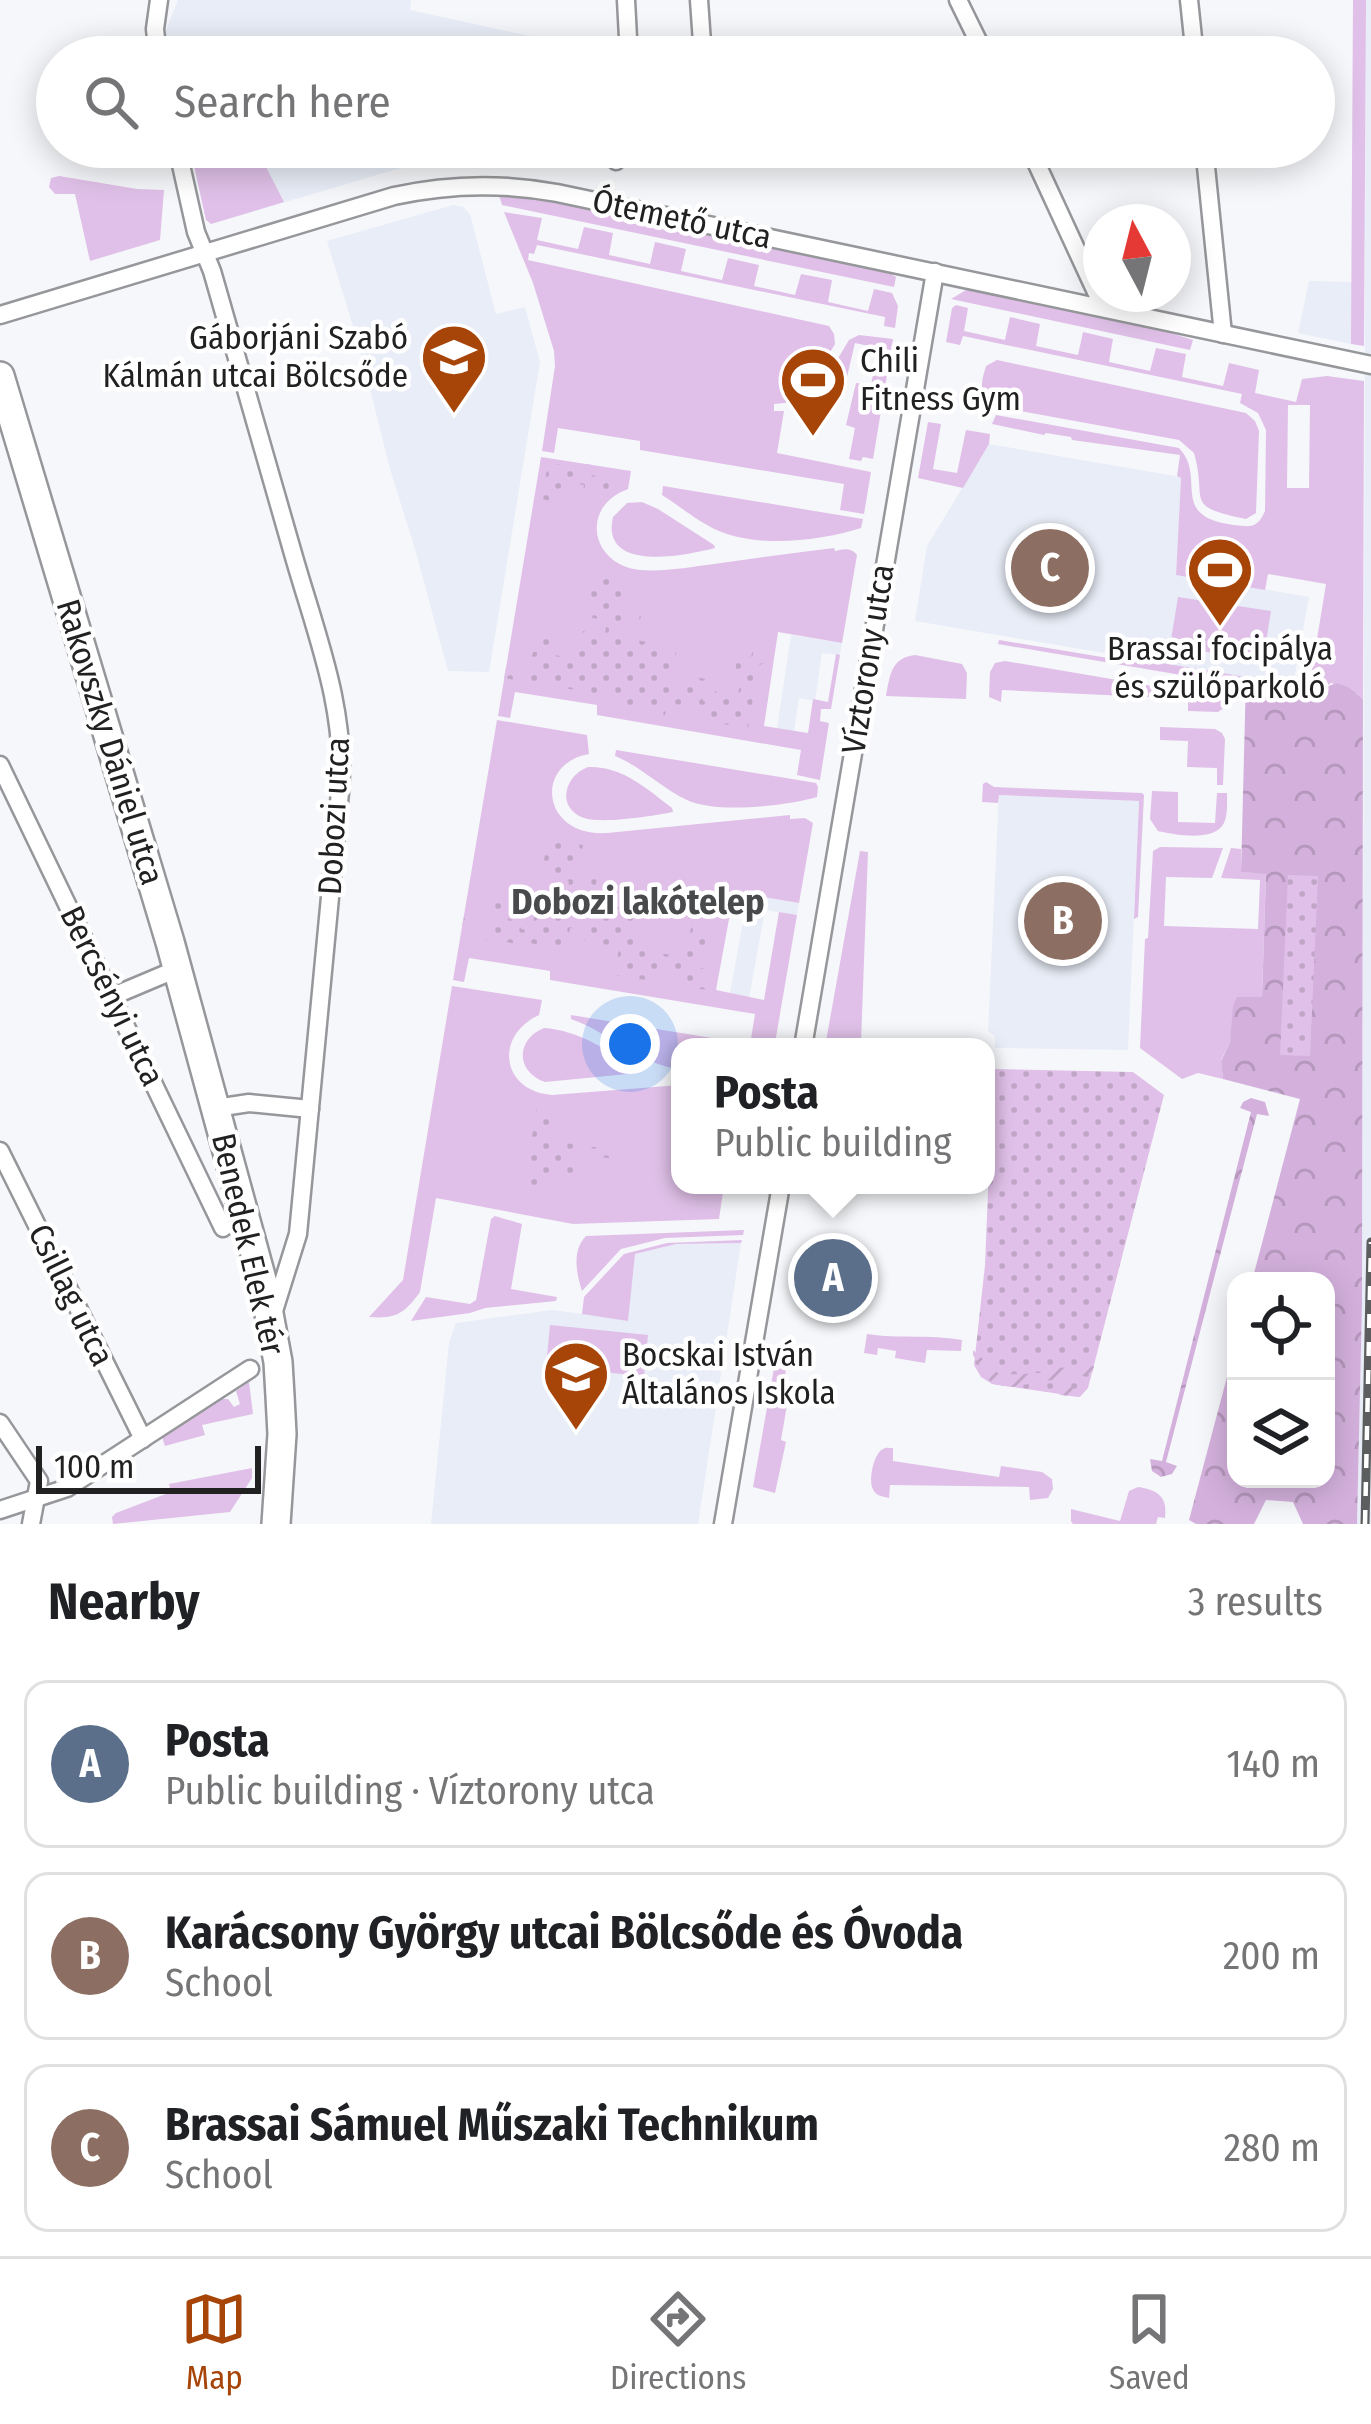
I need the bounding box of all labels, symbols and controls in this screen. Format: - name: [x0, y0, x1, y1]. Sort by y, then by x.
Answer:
- search box: [36, 36, 1335, 168]
- icon: search: [78, 69, 144, 135]
- text: Search here: [174, 75, 391, 129]
- street label: Ótemető utca: [589, 181, 775, 257]
- north arrow: [1083, 204, 1191, 312]
- place label: Gáborjáni Szabó Kálmán utcai Bölcsőde: [102, 318, 408, 396]
- school or university icon: Gáborjáni Szabó Kálmán utcai Bölcsőde: [419, 322, 489, 416]
- place label: Chili Fitness Gym: [860, 341, 1021, 419]
- sports icon: Chili Fitness Gym: [778, 345, 848, 439]
- pin: C: [1011, 523, 1089, 613]
- sports icon: Brassai focipálya és szülőparkoló: [1185, 535, 1255, 629]
- street label: Víztorony utca: [833, 561, 903, 757]
- street label: Rakovszky Dániel utca: [48, 594, 172, 890]
- place label: Brassai focipálya és szülőparkoló: [1107, 629, 1333, 707]
- street label: Dobozi utca: [310, 736, 358, 896]
- pin: B: [1024, 876, 1102, 966]
- district label: Dobozi lakótelep: [511, 880, 765, 924]
- street label: Bercsényi utca: [51, 900, 173, 1092]
- your location: [600, 1014, 660, 1074]
- popup: [671, 1038, 995, 1194]
- text: Posta: [714, 1066, 819, 1120]
- text: Public building: [714, 1120, 952, 1166]
- street label: Benedek Elek tér: [203, 1129, 293, 1359]
- street label: Csillag utca: [20, 1218, 122, 1372]
- pin: A: [794, 1233, 872, 1323]
- map controls: [1227, 1272, 1335, 1488]
- button: locate: [1227, 1272, 1335, 1380]
- place label: Bocskai István Általános Iskola: [622, 1335, 836, 1413]
- school or university icon: Bocskai István Általános Iskola: [541, 1339, 611, 1433]
- button: layers: [1227, 1380, 1335, 1488]
- scale bar: [36, 1440, 261, 1493]
- text: 100 m: [54, 1447, 134, 1487]
- text: Nearby: [48, 1571, 200, 1633]
- text: 3 results: [1188, 1579, 1323, 1625]
- text: Posta: [165, 1714, 270, 1768]
- text: A: [79, 1741, 101, 1787]
- text: 140 m: [1226, 1741, 1320, 1787]
- text: Public building · Víztorony utca: [165, 1768, 655, 1814]
- text: Karácsony György utcai Bölcsőde és Óvoda: [165, 1906, 963, 1960]
- text: B: [79, 1933, 101, 1979]
- text: 200 m: [1223, 1933, 1320, 1979]
- text: School: [165, 1960, 273, 2006]
- text: Brassai Sámuel Műszaki Technikum: [165, 2098, 819, 2152]
- text: C: [80, 2125, 100, 2171]
- text: 280 m: [1224, 2125, 1320, 2171]
- text: School: [165, 2152, 273, 2198]
- tab: Map: [181, 2286, 247, 2398]
- tab: Directions: [610, 2286, 746, 2398]
- tab: Saved: [1109, 2286, 1190, 2398]

